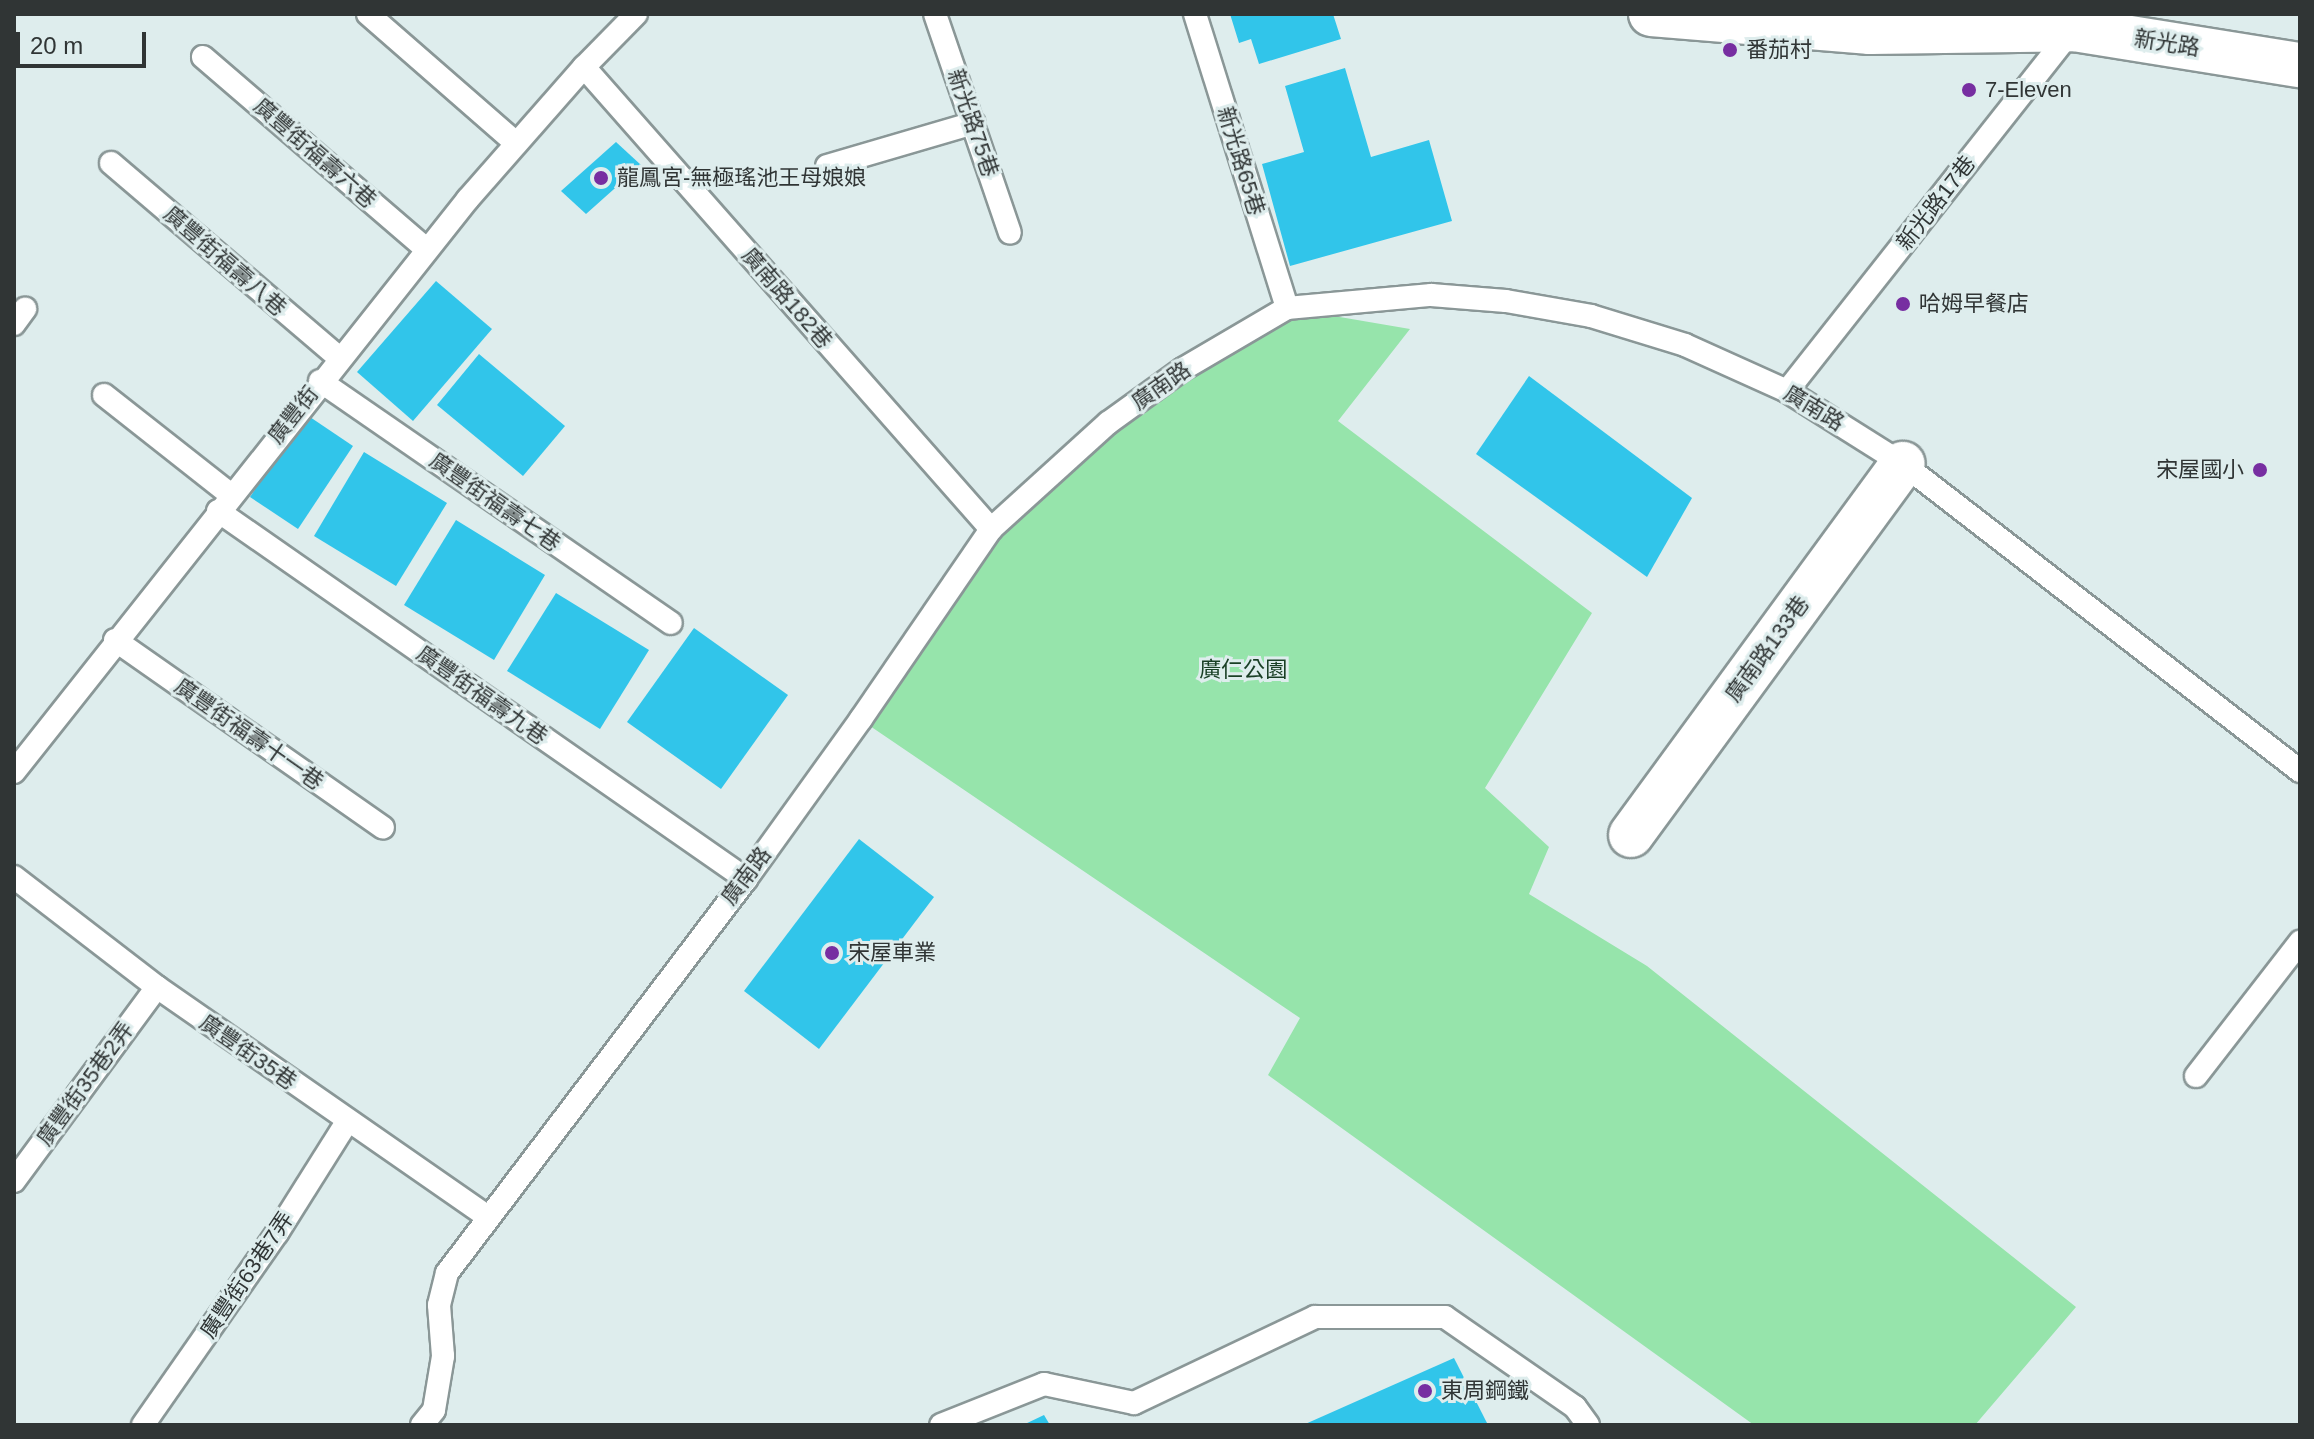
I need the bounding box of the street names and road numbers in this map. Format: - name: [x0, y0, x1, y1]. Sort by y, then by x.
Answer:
- street label: 新光路: [2132, 25, 2202, 61]
- street label: 新光路75巷: [942, 66, 1004, 180]
- street label: 廣豐街福壽六巷: [248, 93, 382, 213]
- street label: 新光路65巷: [1212, 103, 1270, 219]
- street label: 新光路17巷: [1891, 151, 1981, 255]
- street label: 廣豐街福壽八巷: [158, 201, 292, 321]
- street label: 廣南路182巷: [736, 242, 838, 354]
- street label: 廣南路: [1126, 356, 1196, 416]
- street label: 廣南路: [1779, 380, 1849, 436]
- street label: 廣豐街: [262, 381, 324, 449]
- street label: 廣豐街福壽七巷: [424, 447, 566, 557]
- street label: 廣南路133巷: [1720, 591, 1814, 707]
- street label: 廣豐街福壽九巷: [411, 640, 553, 750]
- street label: 廣豐街福壽十一巷: [169, 673, 329, 795]
- street label: 廣南路: [716, 842, 776, 910]
- street label: 廣豐街35巷: [194, 1009, 302, 1095]
- street label: 廣豐街35巷2弄: [31, 1017, 139, 1151]
- street label: 廣豐街63巷7弄: [195, 1207, 299, 1343]

